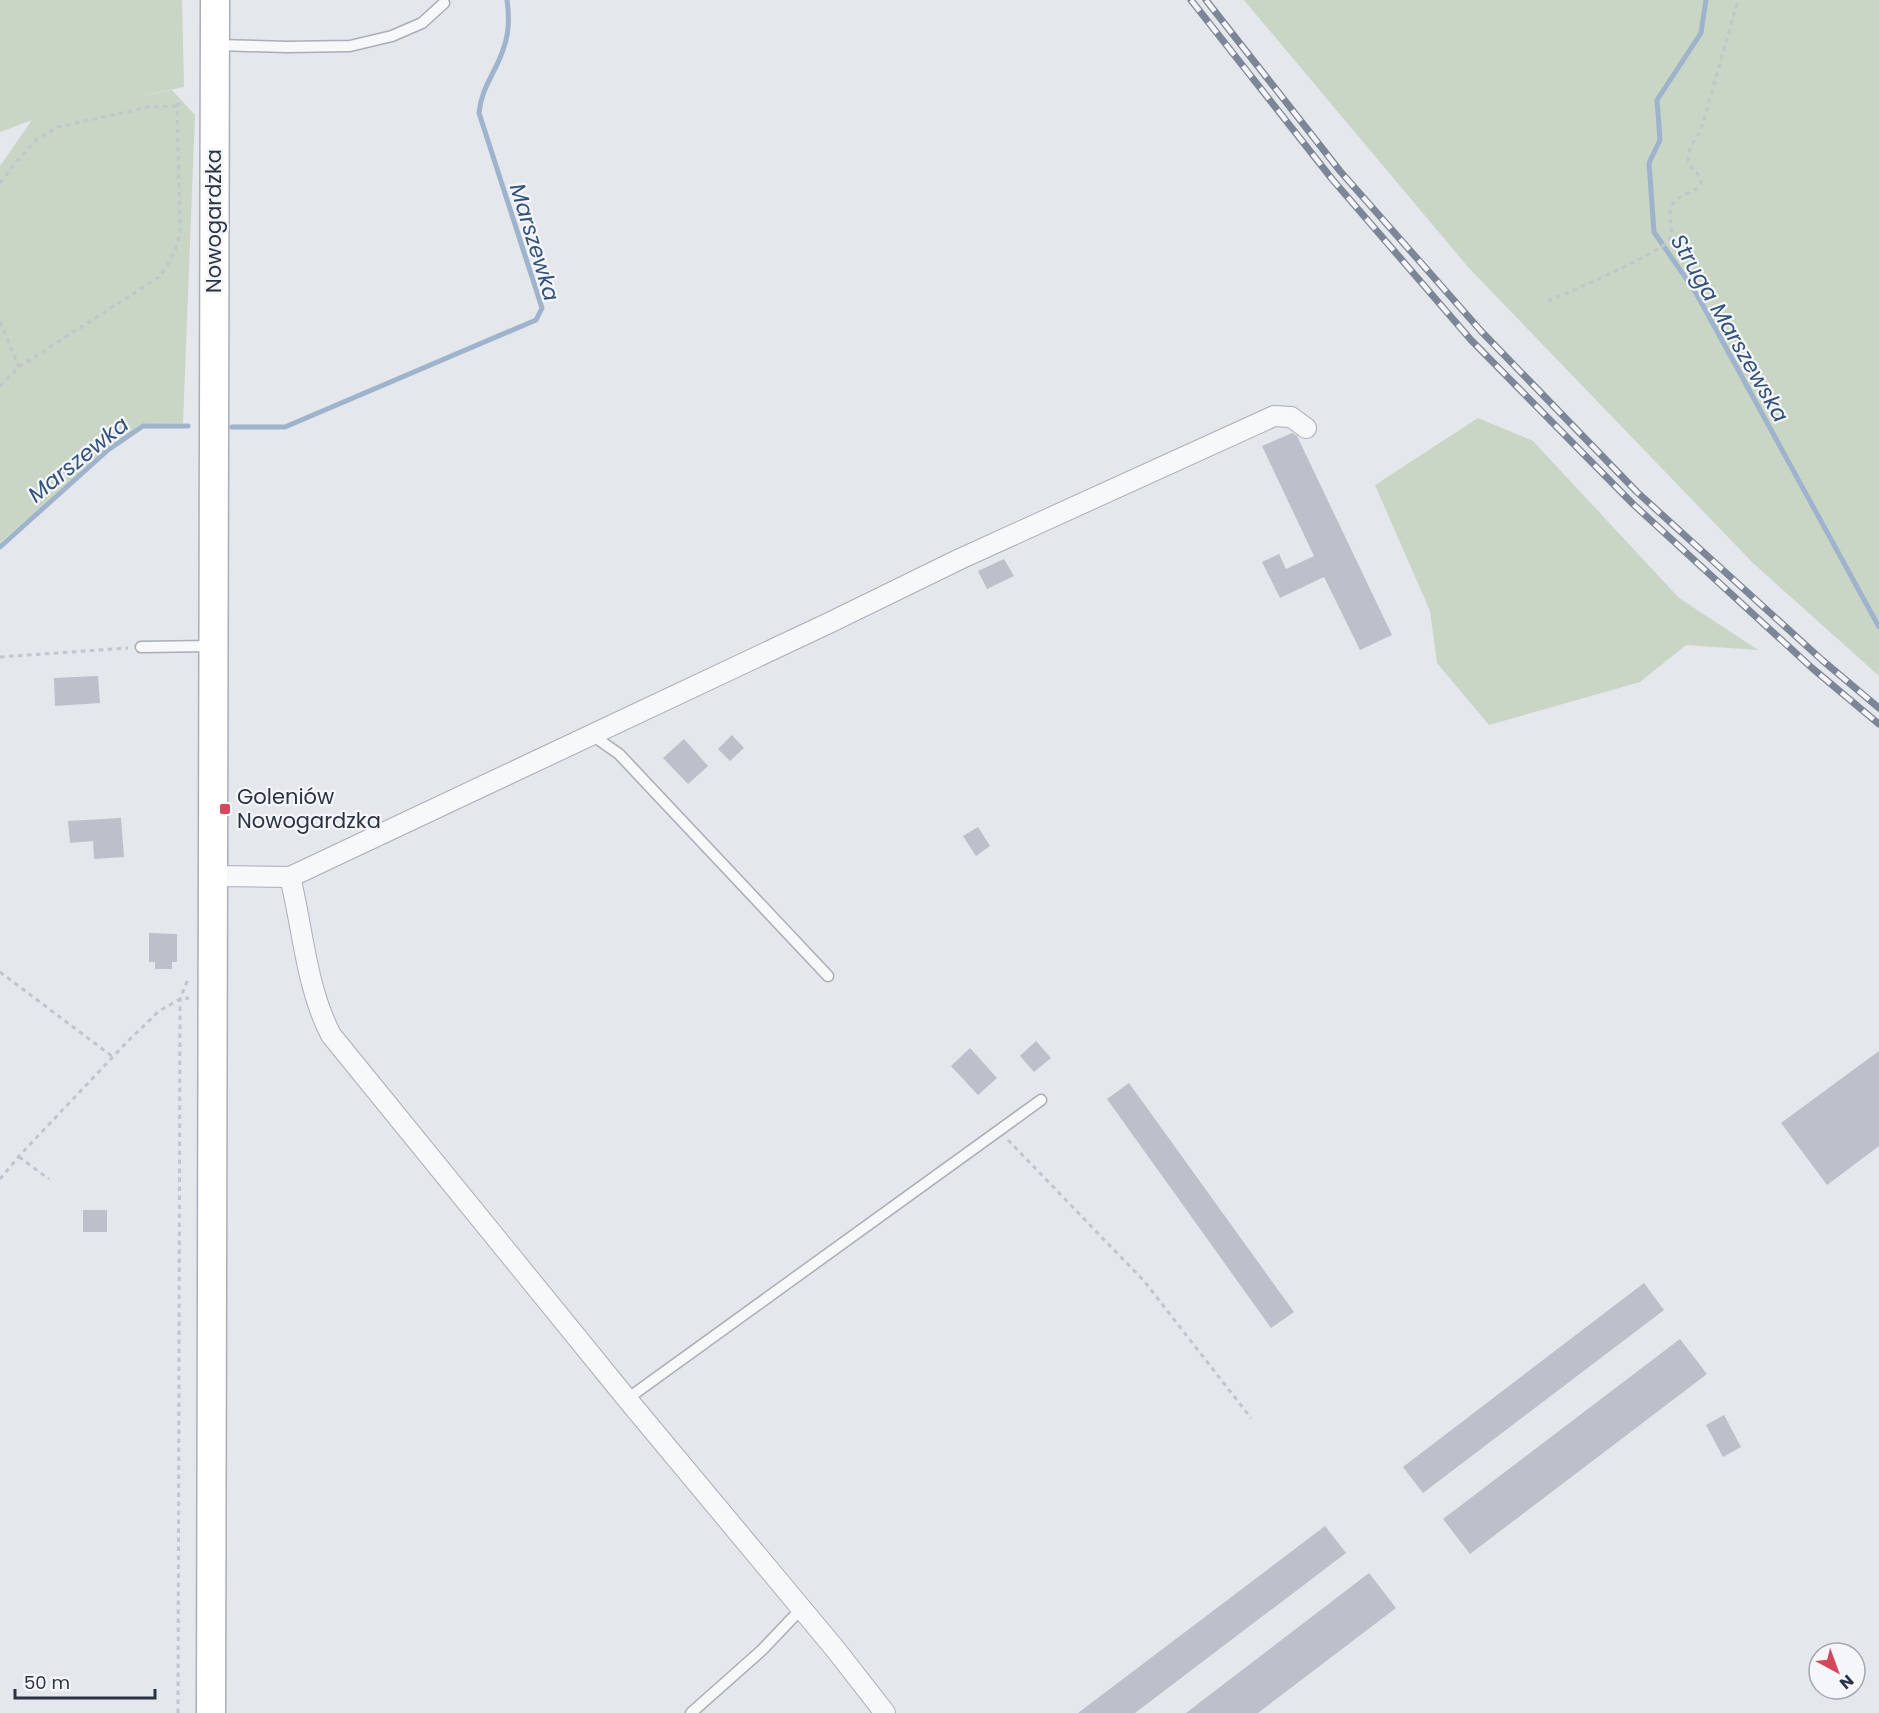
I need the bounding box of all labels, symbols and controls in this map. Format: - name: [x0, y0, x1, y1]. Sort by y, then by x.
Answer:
- street label: Nowogardzka: [199, 149, 228, 293]
- water label: Marszewka: [502, 180, 567, 305]
- water label: Struga Marszewska: [1663, 229, 1796, 428]
- water label: Marszewka: [21, 409, 135, 510]
- place label: Goleniów Nowogardzka: [237, 782, 381, 835]
- marker: Goleniów Nowogardzka: [218, 802, 232, 816]
- north arrow: [1807, 1641, 1867, 1701]
- scale bar: [15, 1662, 154, 1700]
- text: N: [1834, 1669, 1859, 1695]
- text: 50 m: [24, 1670, 70, 1695]

